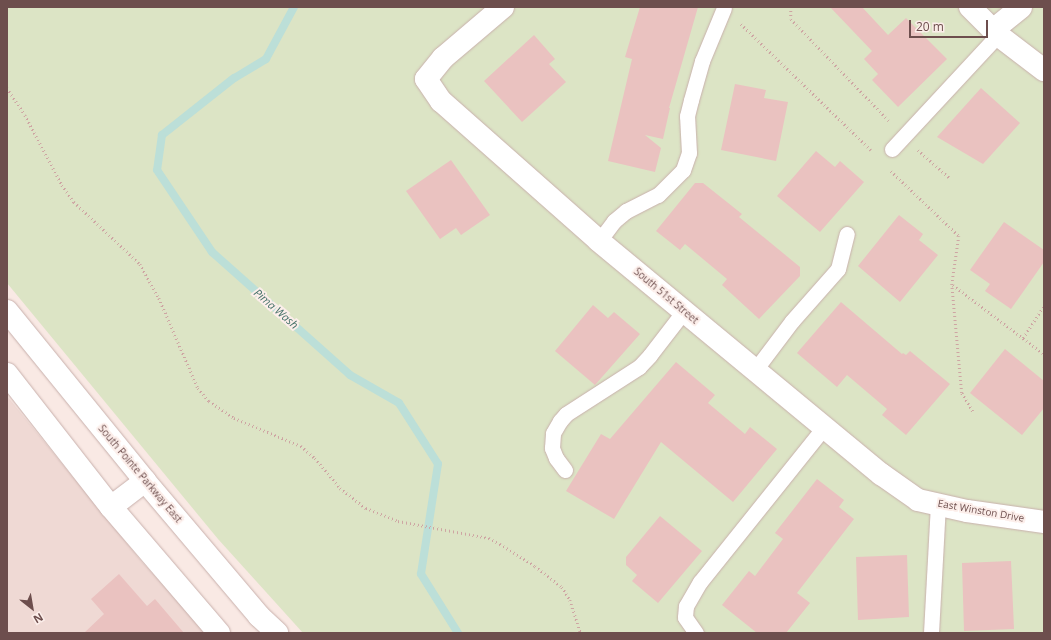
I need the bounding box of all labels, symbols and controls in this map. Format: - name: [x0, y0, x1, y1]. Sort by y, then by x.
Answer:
- scale bar: [911, 12, 990, 38]
- text: 20 m: [916, 18, 944, 35]
- street label: South 51st Street: [631, 266, 701, 326]
- water label: Pima Wash: [251, 286, 301, 332]
- street label: South Pointe Parkway East: [96, 423, 184, 525]
- street label: East Winston Drive: [937, 497, 1025, 525]
- north arrow: [12, 588, 52, 628]
- text: N: [31, 610, 46, 627]

